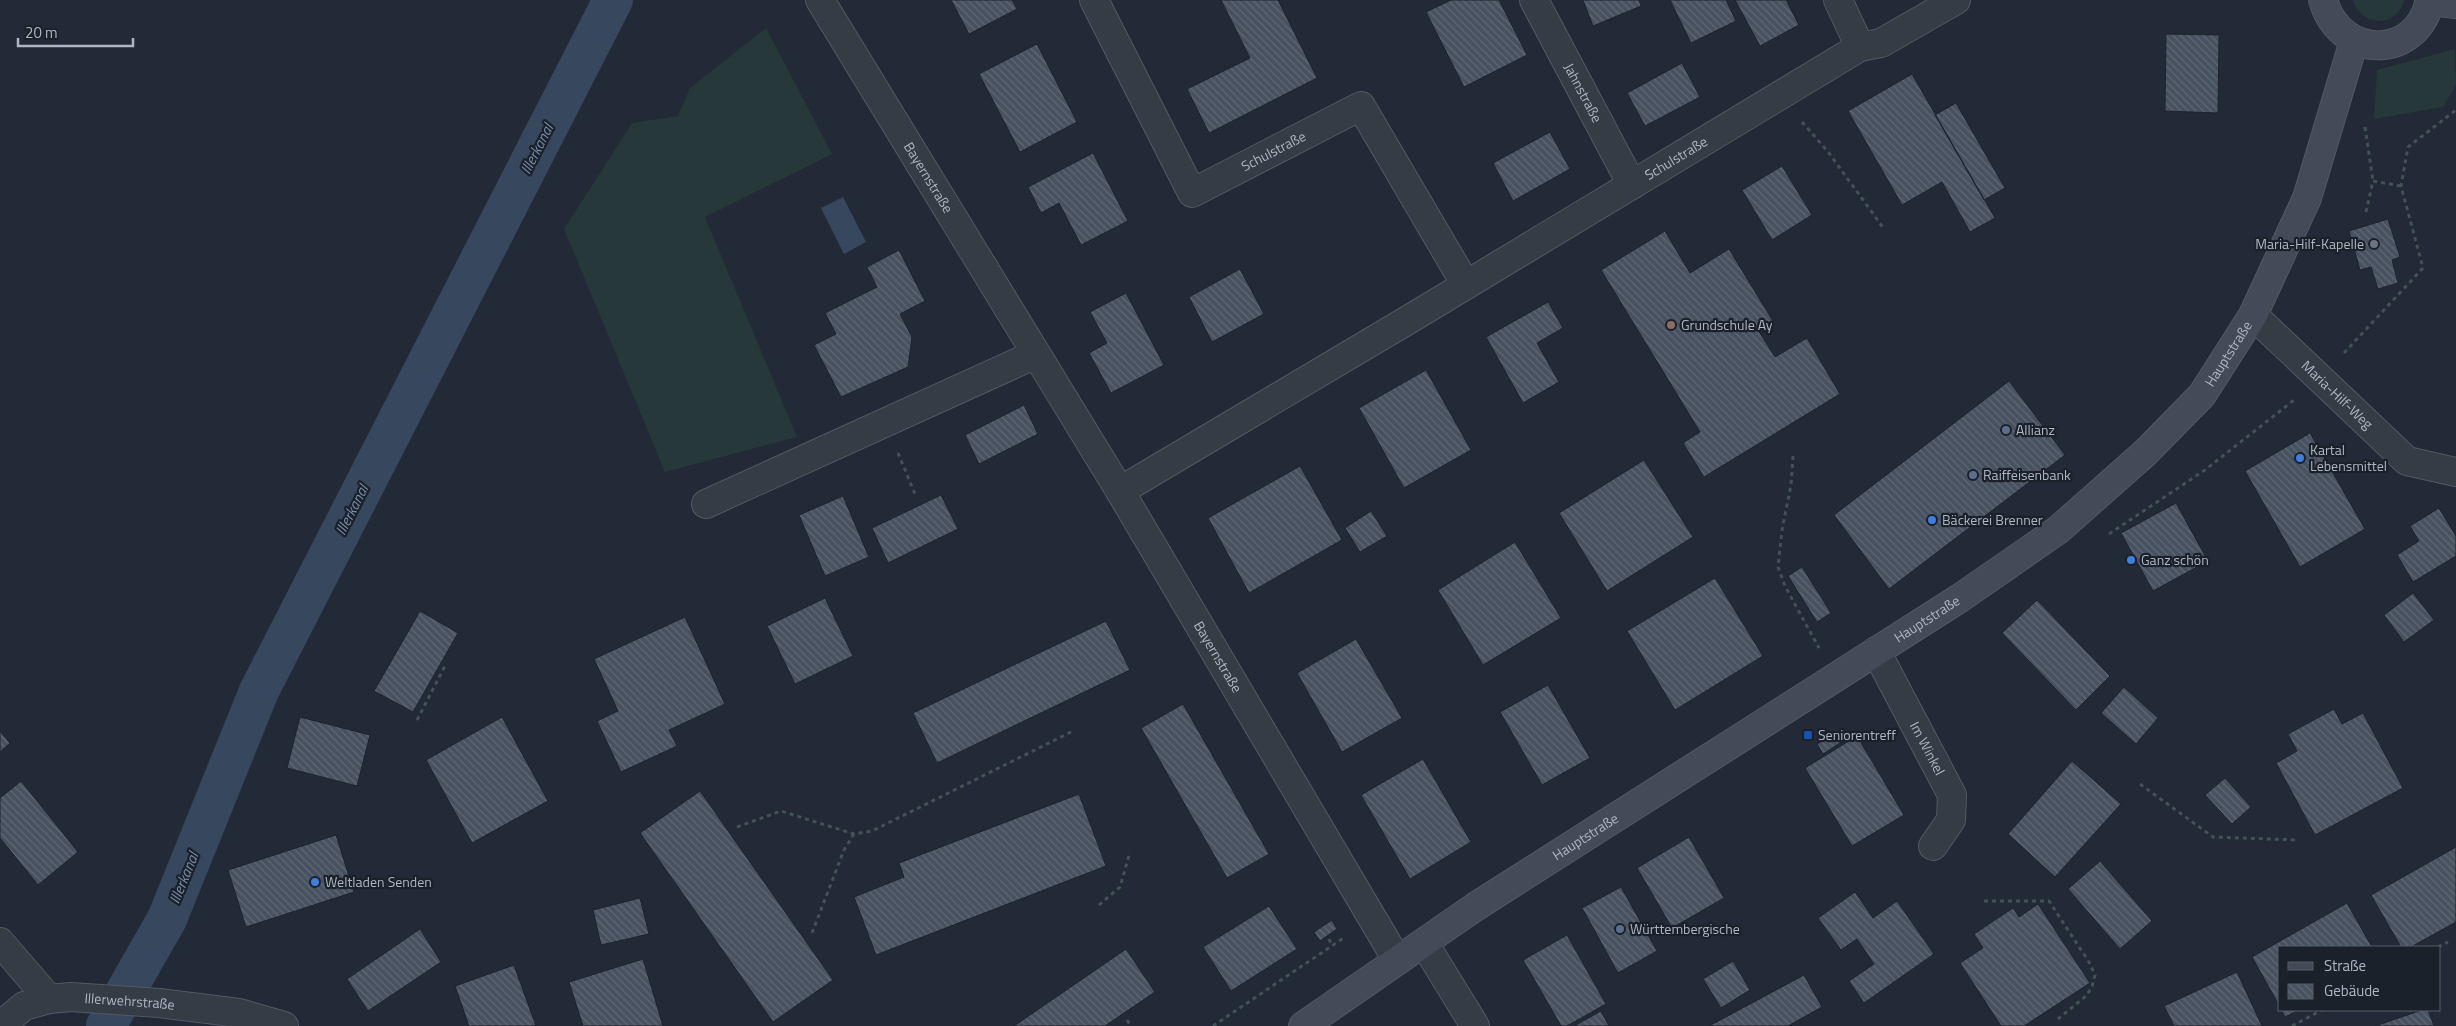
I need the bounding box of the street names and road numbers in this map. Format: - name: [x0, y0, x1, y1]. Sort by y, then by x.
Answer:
- street label: Jahnstraße: [1559, 59, 1608, 126]
- street label: Schulstraße: [1237, 125, 1309, 176]
- street label: Schulstraße: [1640, 131, 1711, 185]
- street label: Bayernstraße: [899, 138, 959, 217]
- street label: Hauptstraße: [2199, 316, 2257, 391]
- street label: Maria-Hilf-Weg: [2297, 355, 2378, 434]
- street label: Hauptstraße: [1890, 590, 1964, 648]
- street label: Bayernstraße: [1189, 617, 1248, 696]
- street label: Im Winkel: [1905, 717, 1951, 779]
- street label: Hauptstraße: [1548, 807, 1622, 865]
- street label: Illerwehrstraße: [84, 987, 176, 1015]

